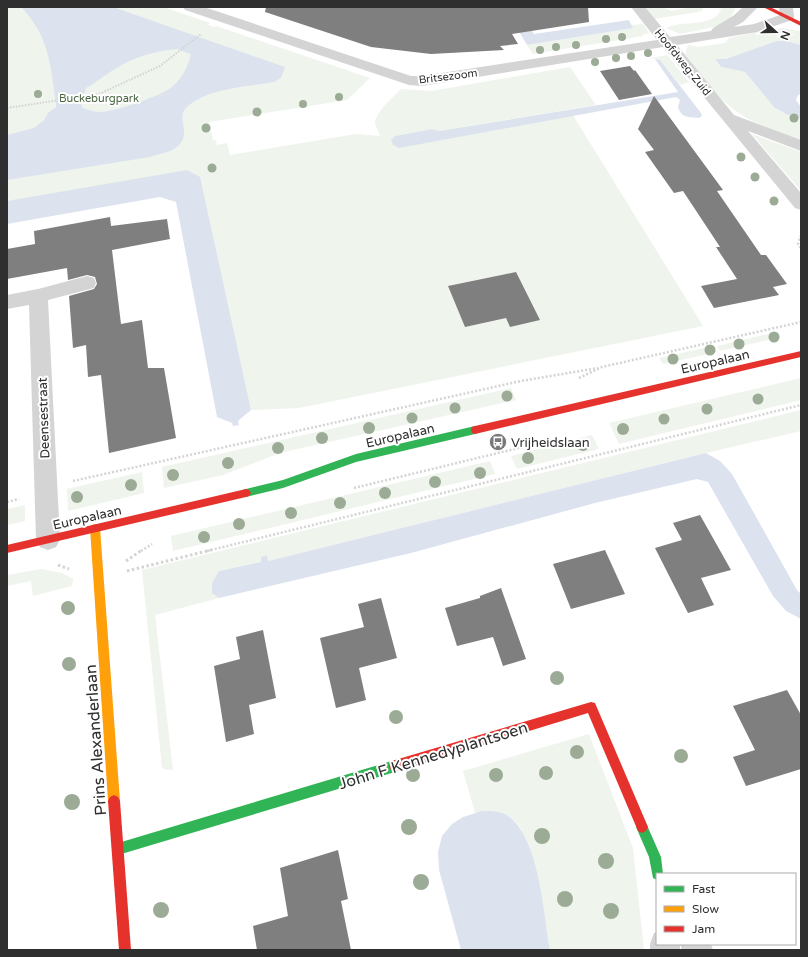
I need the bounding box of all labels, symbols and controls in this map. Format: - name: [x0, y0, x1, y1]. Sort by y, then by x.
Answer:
- north arrow: [756, 12, 796, 52]
- street label: Hoofdweg-Zuid: [652, 26, 713, 98]
- text: N: [777, 29, 793, 42]
- street label: Britsezoom: [418, 66, 478, 87]
- park label: Buckeburgpark: [59, 92, 139, 105]
- street label: Europalaan: [679, 346, 751, 378]
- street label: Deensestraat: [35, 377, 53, 459]
- street label: Europalaan: [364, 420, 436, 452]
- bus stop icon: Vrijheidslaan: [488, 432, 508, 452]
- place label: Vrijheidslaan: [511, 435, 590, 451]
- street label: Europalaan: [51, 502, 123, 534]
- street label: Prins Alexanderlaan: [81, 664, 111, 816]
- street label: John F Kennedyplantsoen: [336, 718, 530, 794]
- legend: [656, 873, 796, 945]
- text: Fast: [692, 882, 716, 896]
- text: Slow: [692, 902, 719, 916]
- text: Jam: [692, 922, 715, 936]

